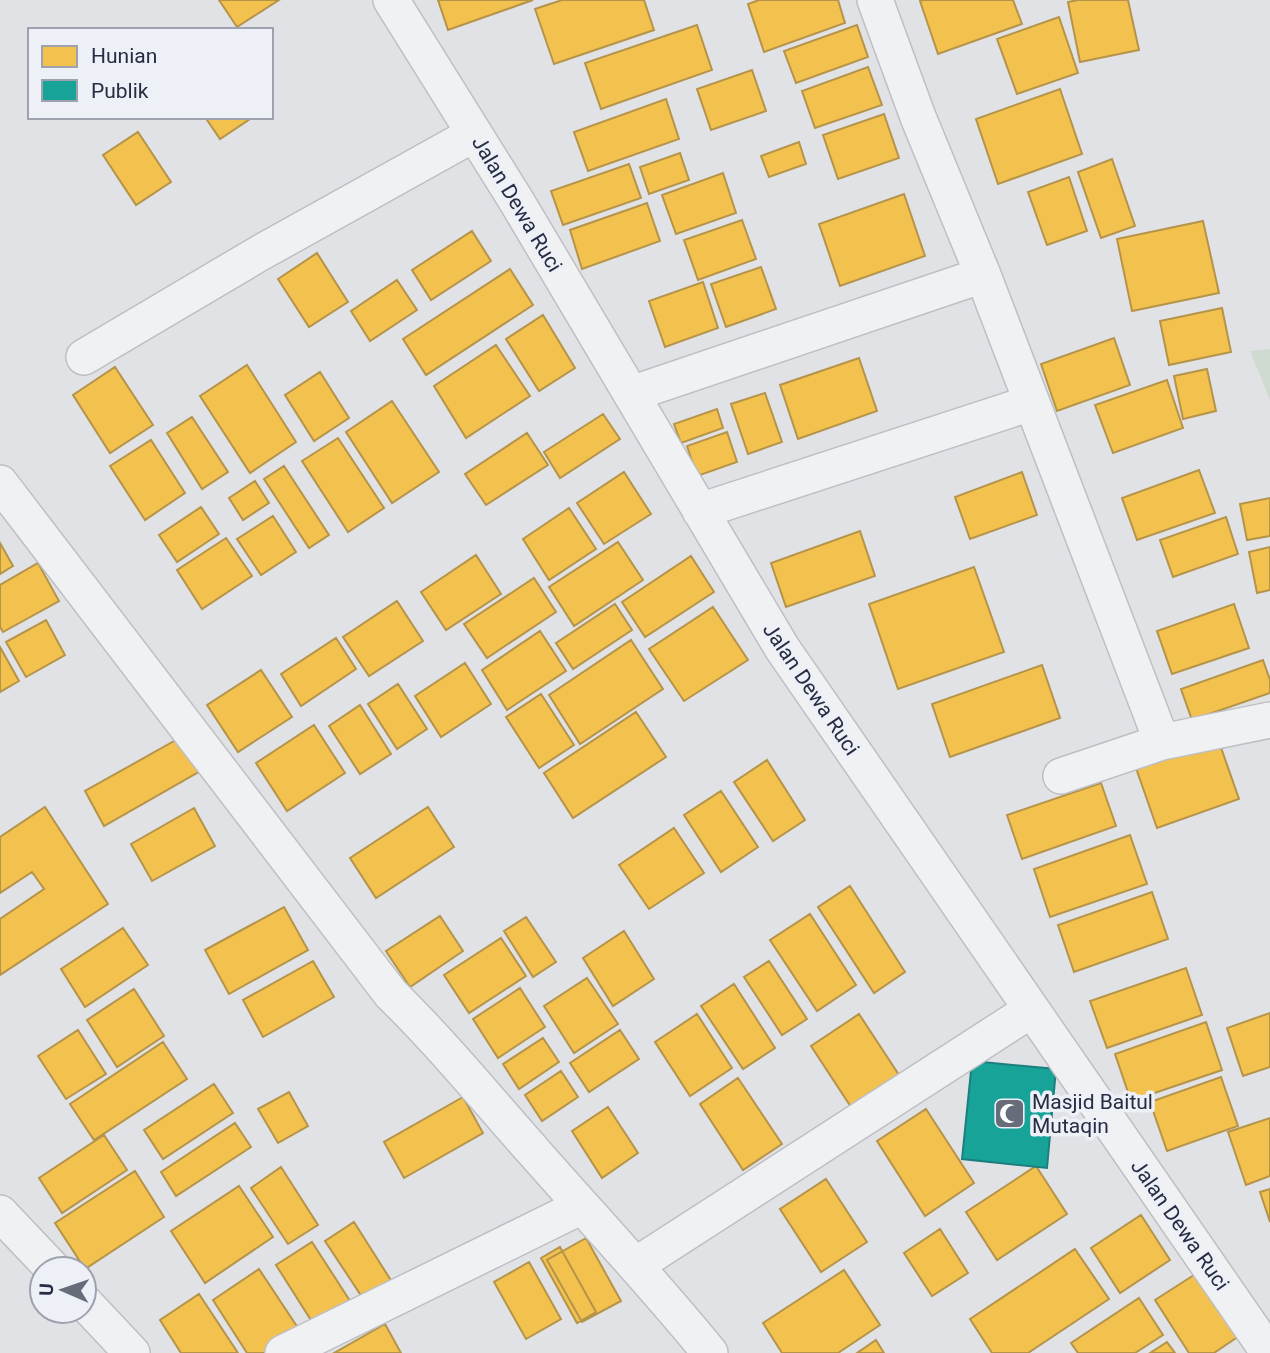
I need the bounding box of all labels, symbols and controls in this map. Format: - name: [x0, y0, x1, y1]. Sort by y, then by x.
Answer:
- legend: [28, 28, 273, 119]
- text: Hunian: [91, 44, 157, 68]
- text: Publik: [91, 79, 149, 103]
- street label: Jalan Dewa Ruci: [467, 132, 567, 276]
- street label: Jalan Dewa Ruci: [758, 618, 864, 760]
- place label: Masjid Baitul Mutaqin: [1032, 1090, 1153, 1138]
- mosque icon: Masjid Baitul Mutaqin: [992, 1097, 1026, 1131]
- street label: Jalan Dewa Ruci: [1126, 1155, 1234, 1295]
- north arrow: [28, 1255, 98, 1325]
- text: U: [35, 1283, 58, 1296]

